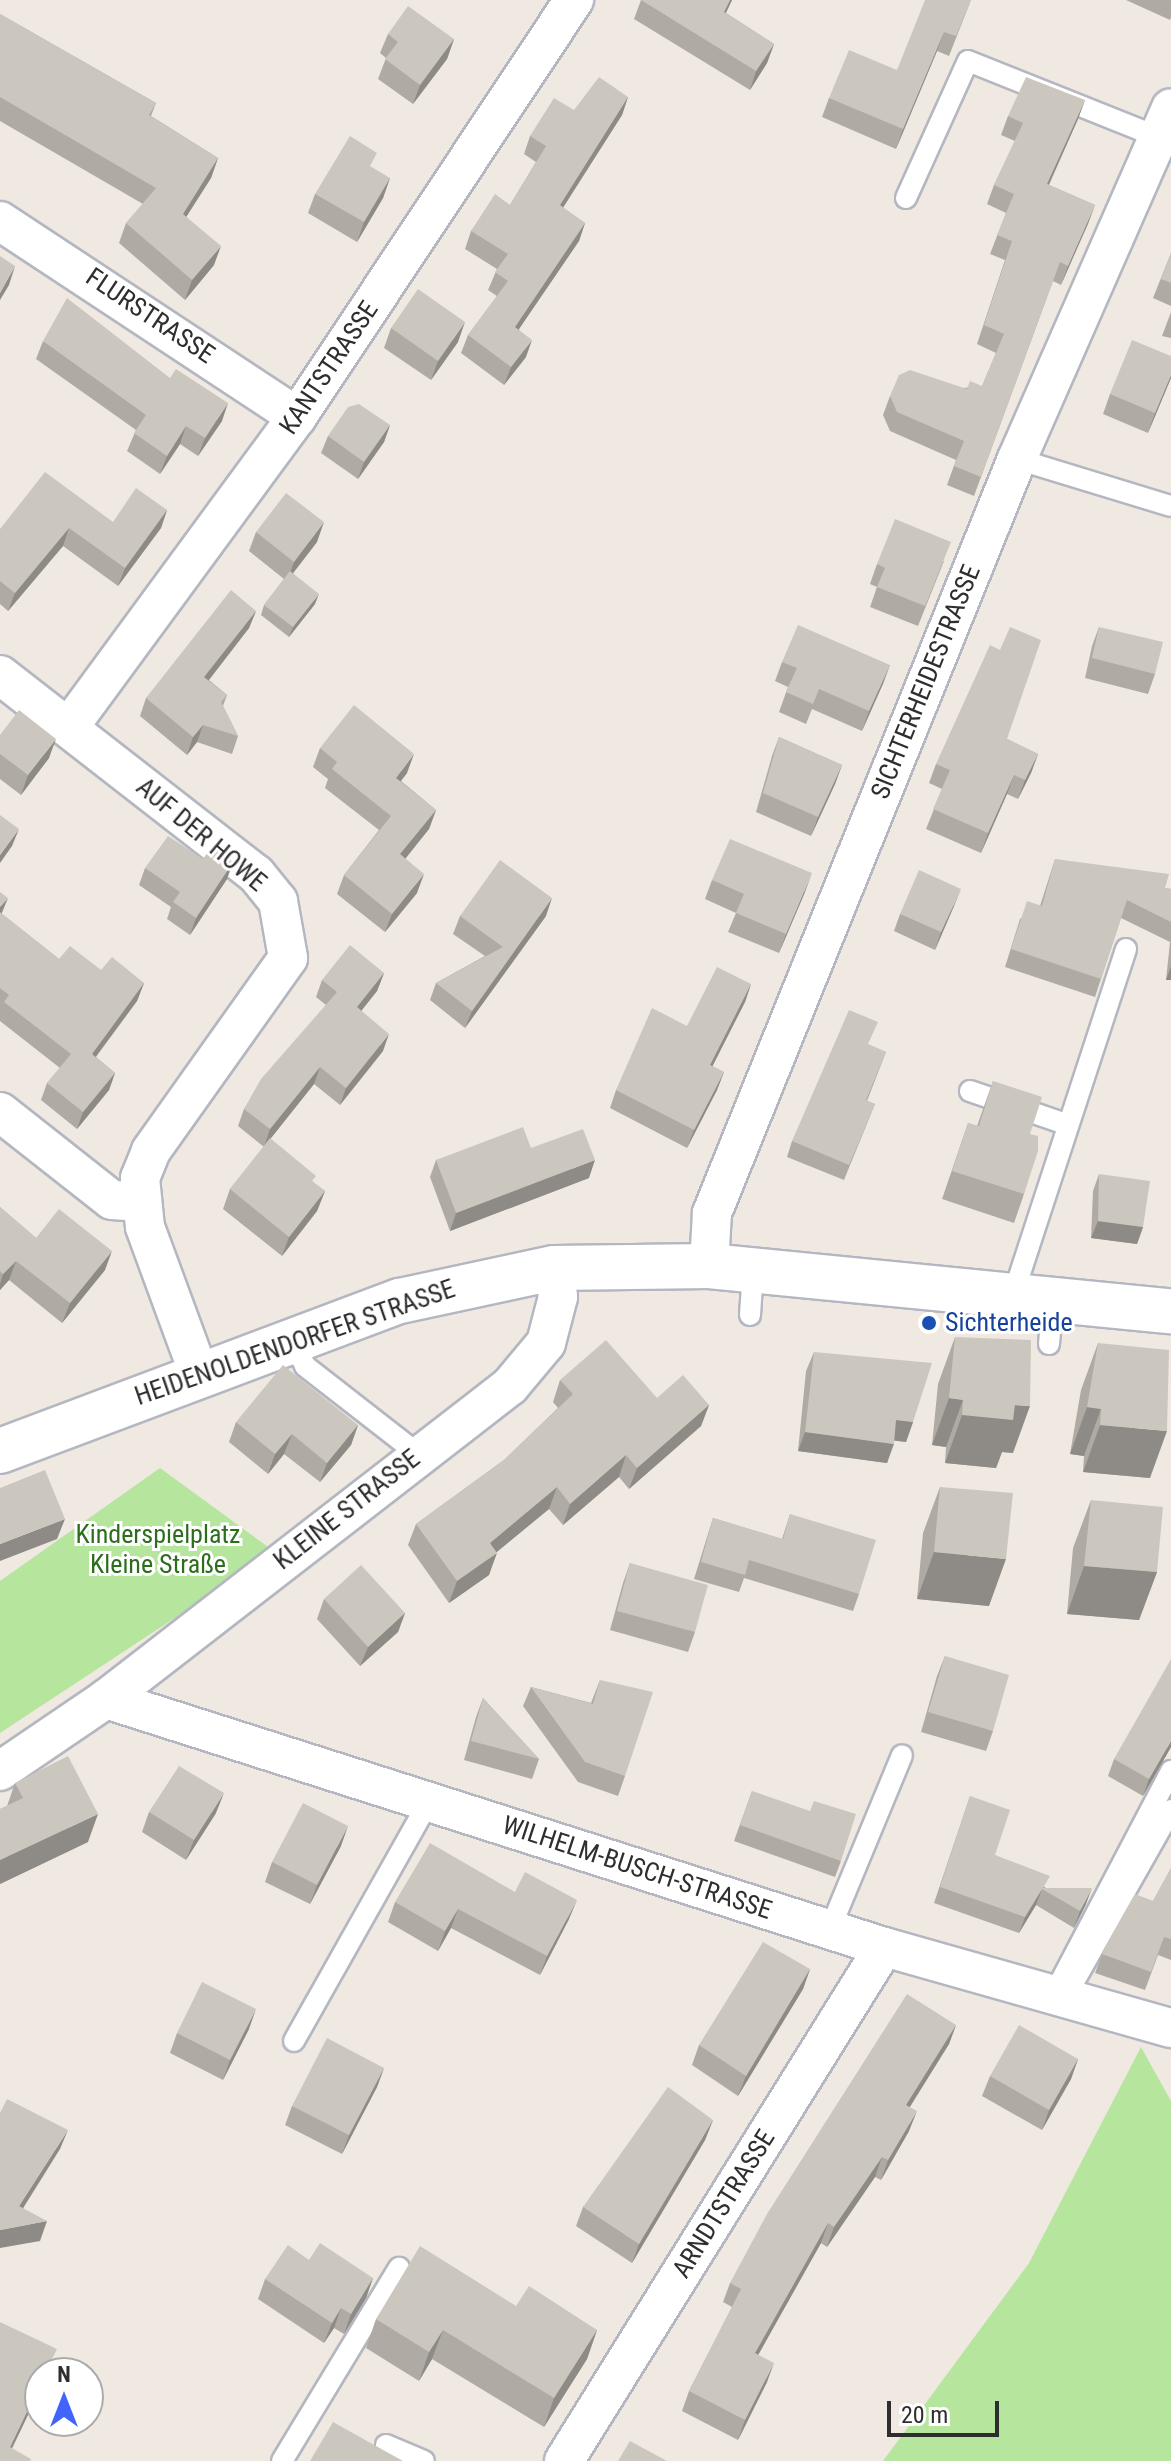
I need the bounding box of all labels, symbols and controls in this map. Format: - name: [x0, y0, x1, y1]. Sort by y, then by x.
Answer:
- street label: FLURSTRASSE: [80, 262, 220, 370]
- street label: KANTSTRASSE: [273, 295, 385, 441]
- street label: SICHTERHEIDESTRASSE: [865, 560, 987, 804]
- street label: AUF DER HOWE: [130, 772, 272, 898]
- street label: HEIDENOLDENDORFER STRASSE: [131, 1273, 459, 1413]
- place label: Sichterheide: [945, 1307, 1073, 1339]
- marker: Sichterheide: [920, 1314, 938, 1332]
- street label: KLEINE STRASSE: [268, 1443, 426, 1577]
- park label: Kinderspielplatz Kleine Straße: [76, 1519, 240, 1580]
- street label: WILHELM-BUSCH-STRASSE: [498, 1810, 776, 1926]
- street label: ARNDTSTRASSE: [666, 2124, 782, 2284]
- north arrow: [24, 2357, 104, 2437]
- text: N: [57, 2362, 71, 2387]
- scale bar: [891, 2385, 1003, 2435]
- text: 20 m: [901, 2401, 948, 2429]

